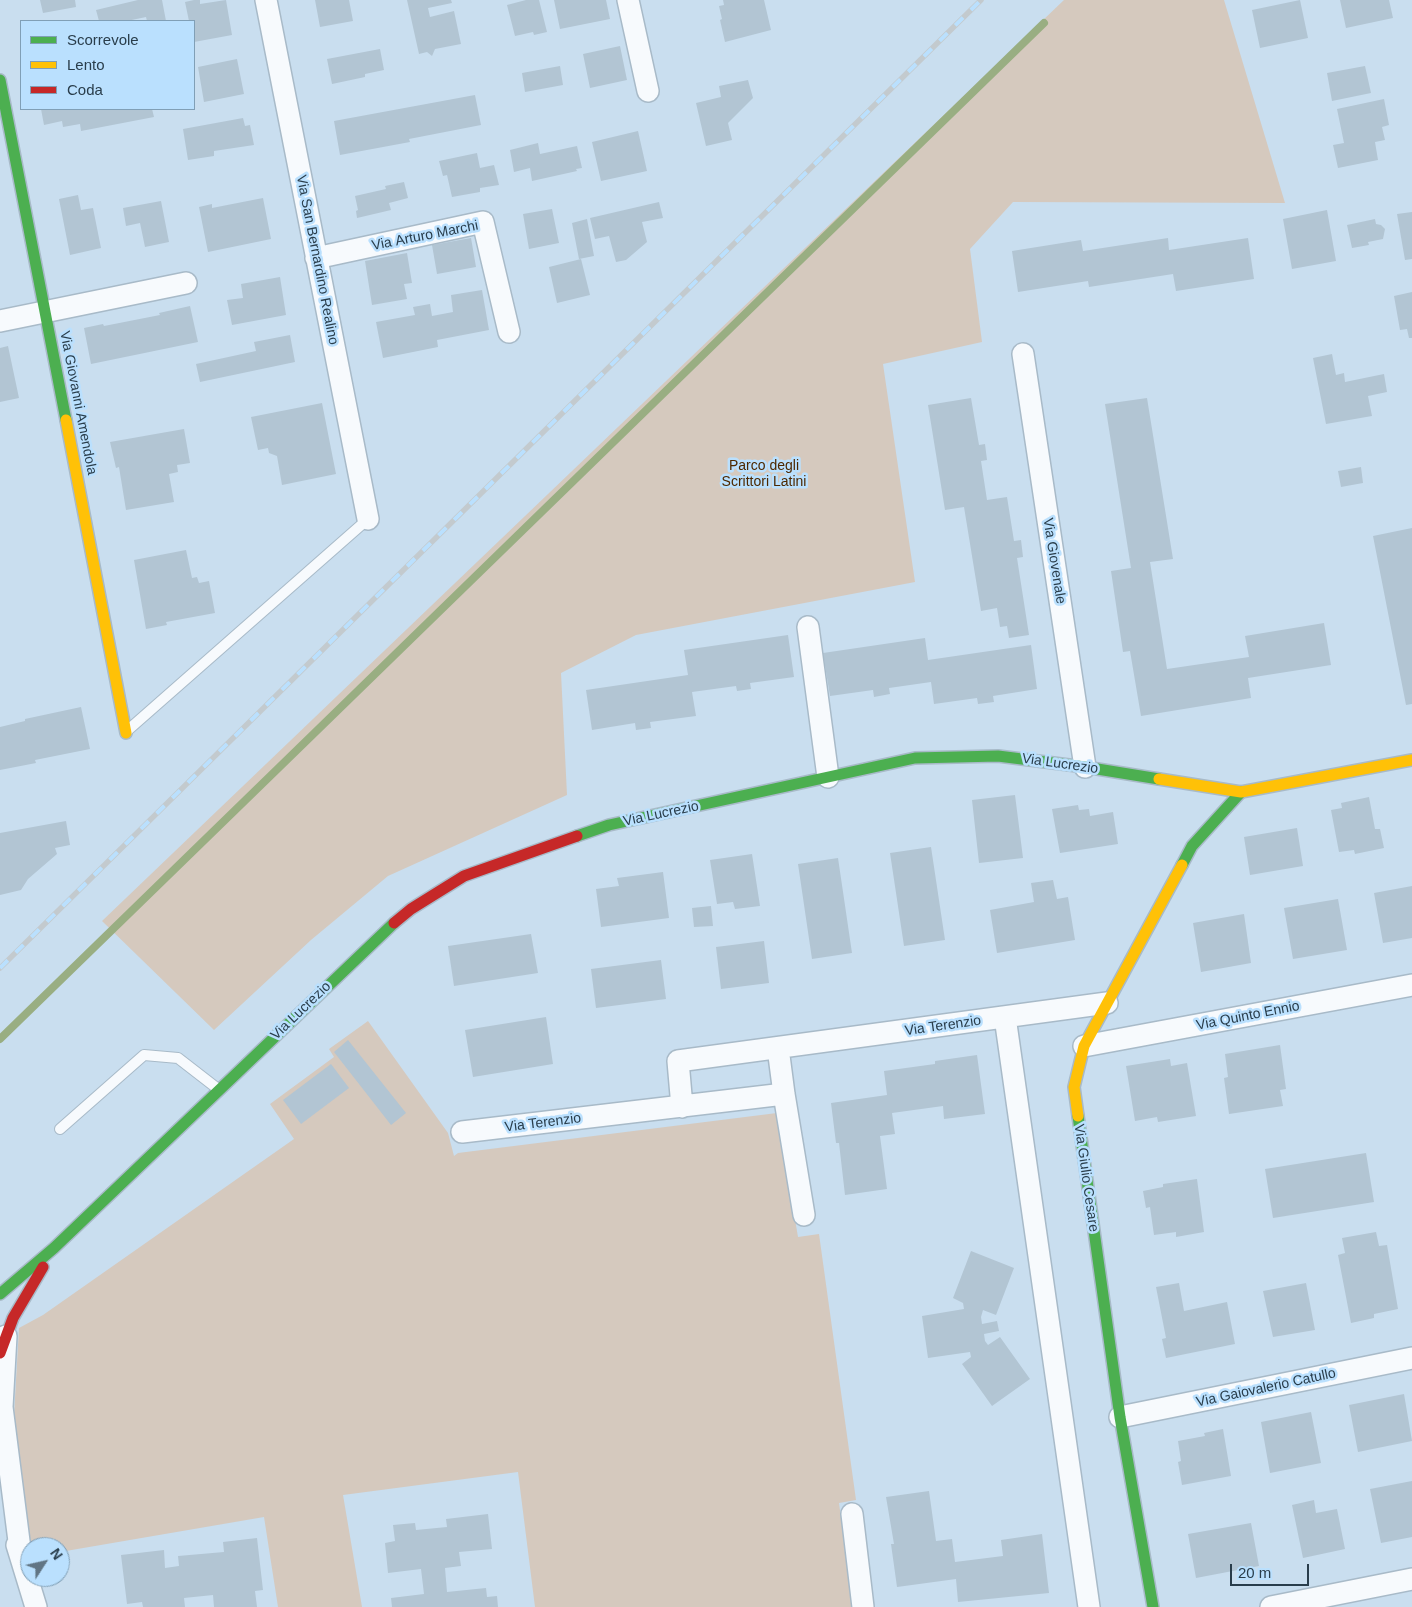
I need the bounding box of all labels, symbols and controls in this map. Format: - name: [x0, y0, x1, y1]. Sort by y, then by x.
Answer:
- legend: [20, 20, 195, 110]
- text: Scorrevole: [67, 31, 139, 48]
- text: Lento: [67, 56, 105, 73]
- text: Coda: [67, 81, 103, 98]
- street label: Via San Bernardino Realino: [292, 174, 342, 346]
- street label: Via Arturo Marchi: [370, 217, 480, 255]
- street label: Via Giovanni Amendola: [56, 330, 100, 476]
- park label: Parco degli Scrittori Latini: [722, 458, 806, 491]
- street label: Via Giovenale: [1039, 517, 1069, 605]
- street label: Via Lucrezio: [1021, 750, 1099, 778]
- street label: Via Lucrezio: [622, 798, 700, 830]
- street label: Via Lucrezio: [268, 978, 334, 1044]
- street label: Via Quinto Ennio: [1195, 998, 1301, 1034]
- street label: Via Terenzio: [904, 1012, 982, 1040]
- street label: Via Terenzio: [504, 1110, 582, 1136]
- street label: Via Giulio Cesare: [1070, 1123, 1102, 1233]
- street label: Via Gaiovalerio Catullo: [1195, 1365, 1337, 1411]
- north arrow: [20, 1537, 70, 1587]
- text: N: [47, 1545, 66, 1563]
- scale bar: [1232, 1554, 1311, 1586]
- text: 20 m: [1238, 1564, 1271, 1581]

